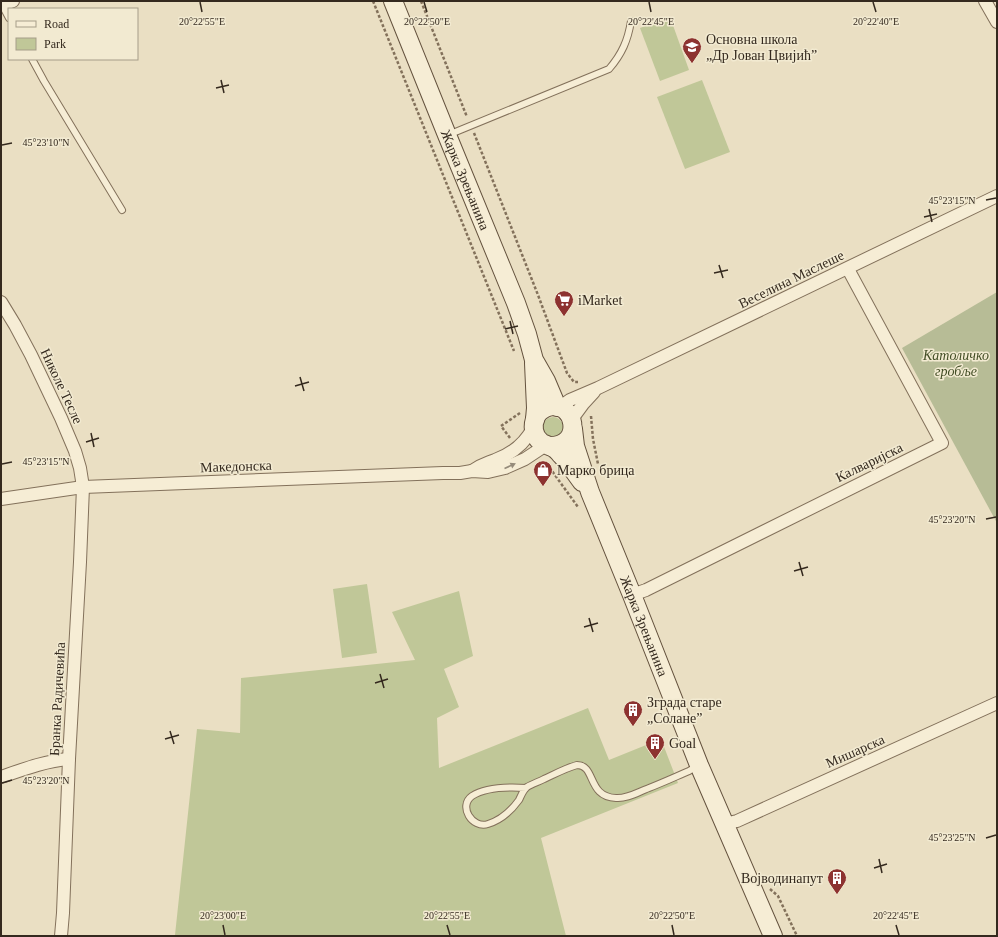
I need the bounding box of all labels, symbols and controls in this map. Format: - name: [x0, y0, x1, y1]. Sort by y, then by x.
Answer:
- legend: [8, 8, 138, 60]
- text: 20°22'55"E: [179, 16, 225, 27]
- text: 20°22'50"E: [404, 16, 450, 27]
- text: 20°22'45"E: [628, 16, 674, 27]
- text: 20°22'40"E: [853, 16, 899, 27]
- text: Road: [44, 17, 69, 31]
- place label: Основна школа „Др Јован Цвијић”: [706, 32, 817, 63]
- school or university icon: Основна школа „Др Јован Цвијић”: [681, 36, 703, 64]
- text: Park: [44, 37, 66, 51]
- street label: Жарка Зрењанина: [438, 128, 493, 233]
- text: 45°23'10"N: [22, 137, 70, 148]
- text: 45°23'15"N: [928, 195, 976, 206]
- street label: Веселина Маслеше: [736, 247, 846, 311]
- supermarket icon: iMarket: [553, 289, 575, 317]
- place label: iMarket: [578, 293, 622, 308]
- street label: Николе Тесле: [38, 346, 86, 426]
- park label: Католичко гробље: [922, 348, 989, 379]
- street label: Калваријска: [833, 439, 906, 485]
- text: 45°23'15"N: [22, 456, 70, 467]
- street label: Македонска: [200, 458, 273, 475]
- shop icon: Марко брица: [532, 459, 554, 487]
- one-way arrow: [505, 463, 516, 469]
- place label: Марко брица: [557, 463, 635, 478]
- text: 45°23'20"N: [928, 514, 976, 525]
- street label: Жарка Зрењанина: [617, 574, 671, 679]
- street label: Бранка Радичевића: [47, 641, 68, 756]
- place label: Зграда старе „Солане”: [647, 695, 722, 726]
- building icon: Зграда старе „Солане”: [622, 699, 644, 727]
- street label: Мишарска: [823, 731, 888, 771]
- building icon: Goal: [644, 732, 666, 760]
- place label: Goal: [669, 736, 696, 751]
- text: 45°23'20"N: [22, 775, 70, 786]
- text: 45°23'25"N: [928, 832, 976, 843]
- building icon: Војводинапут: [826, 867, 848, 895]
- place label: Војводинапут: [741, 871, 823, 886]
- text: 20°23'00"E: [200, 910, 246, 921]
- text: 20°22'55"E: [424, 910, 470, 921]
- text: 20°22'50"E: [649, 910, 695, 921]
- text: 20°22'45"E: [873, 910, 919, 921]

